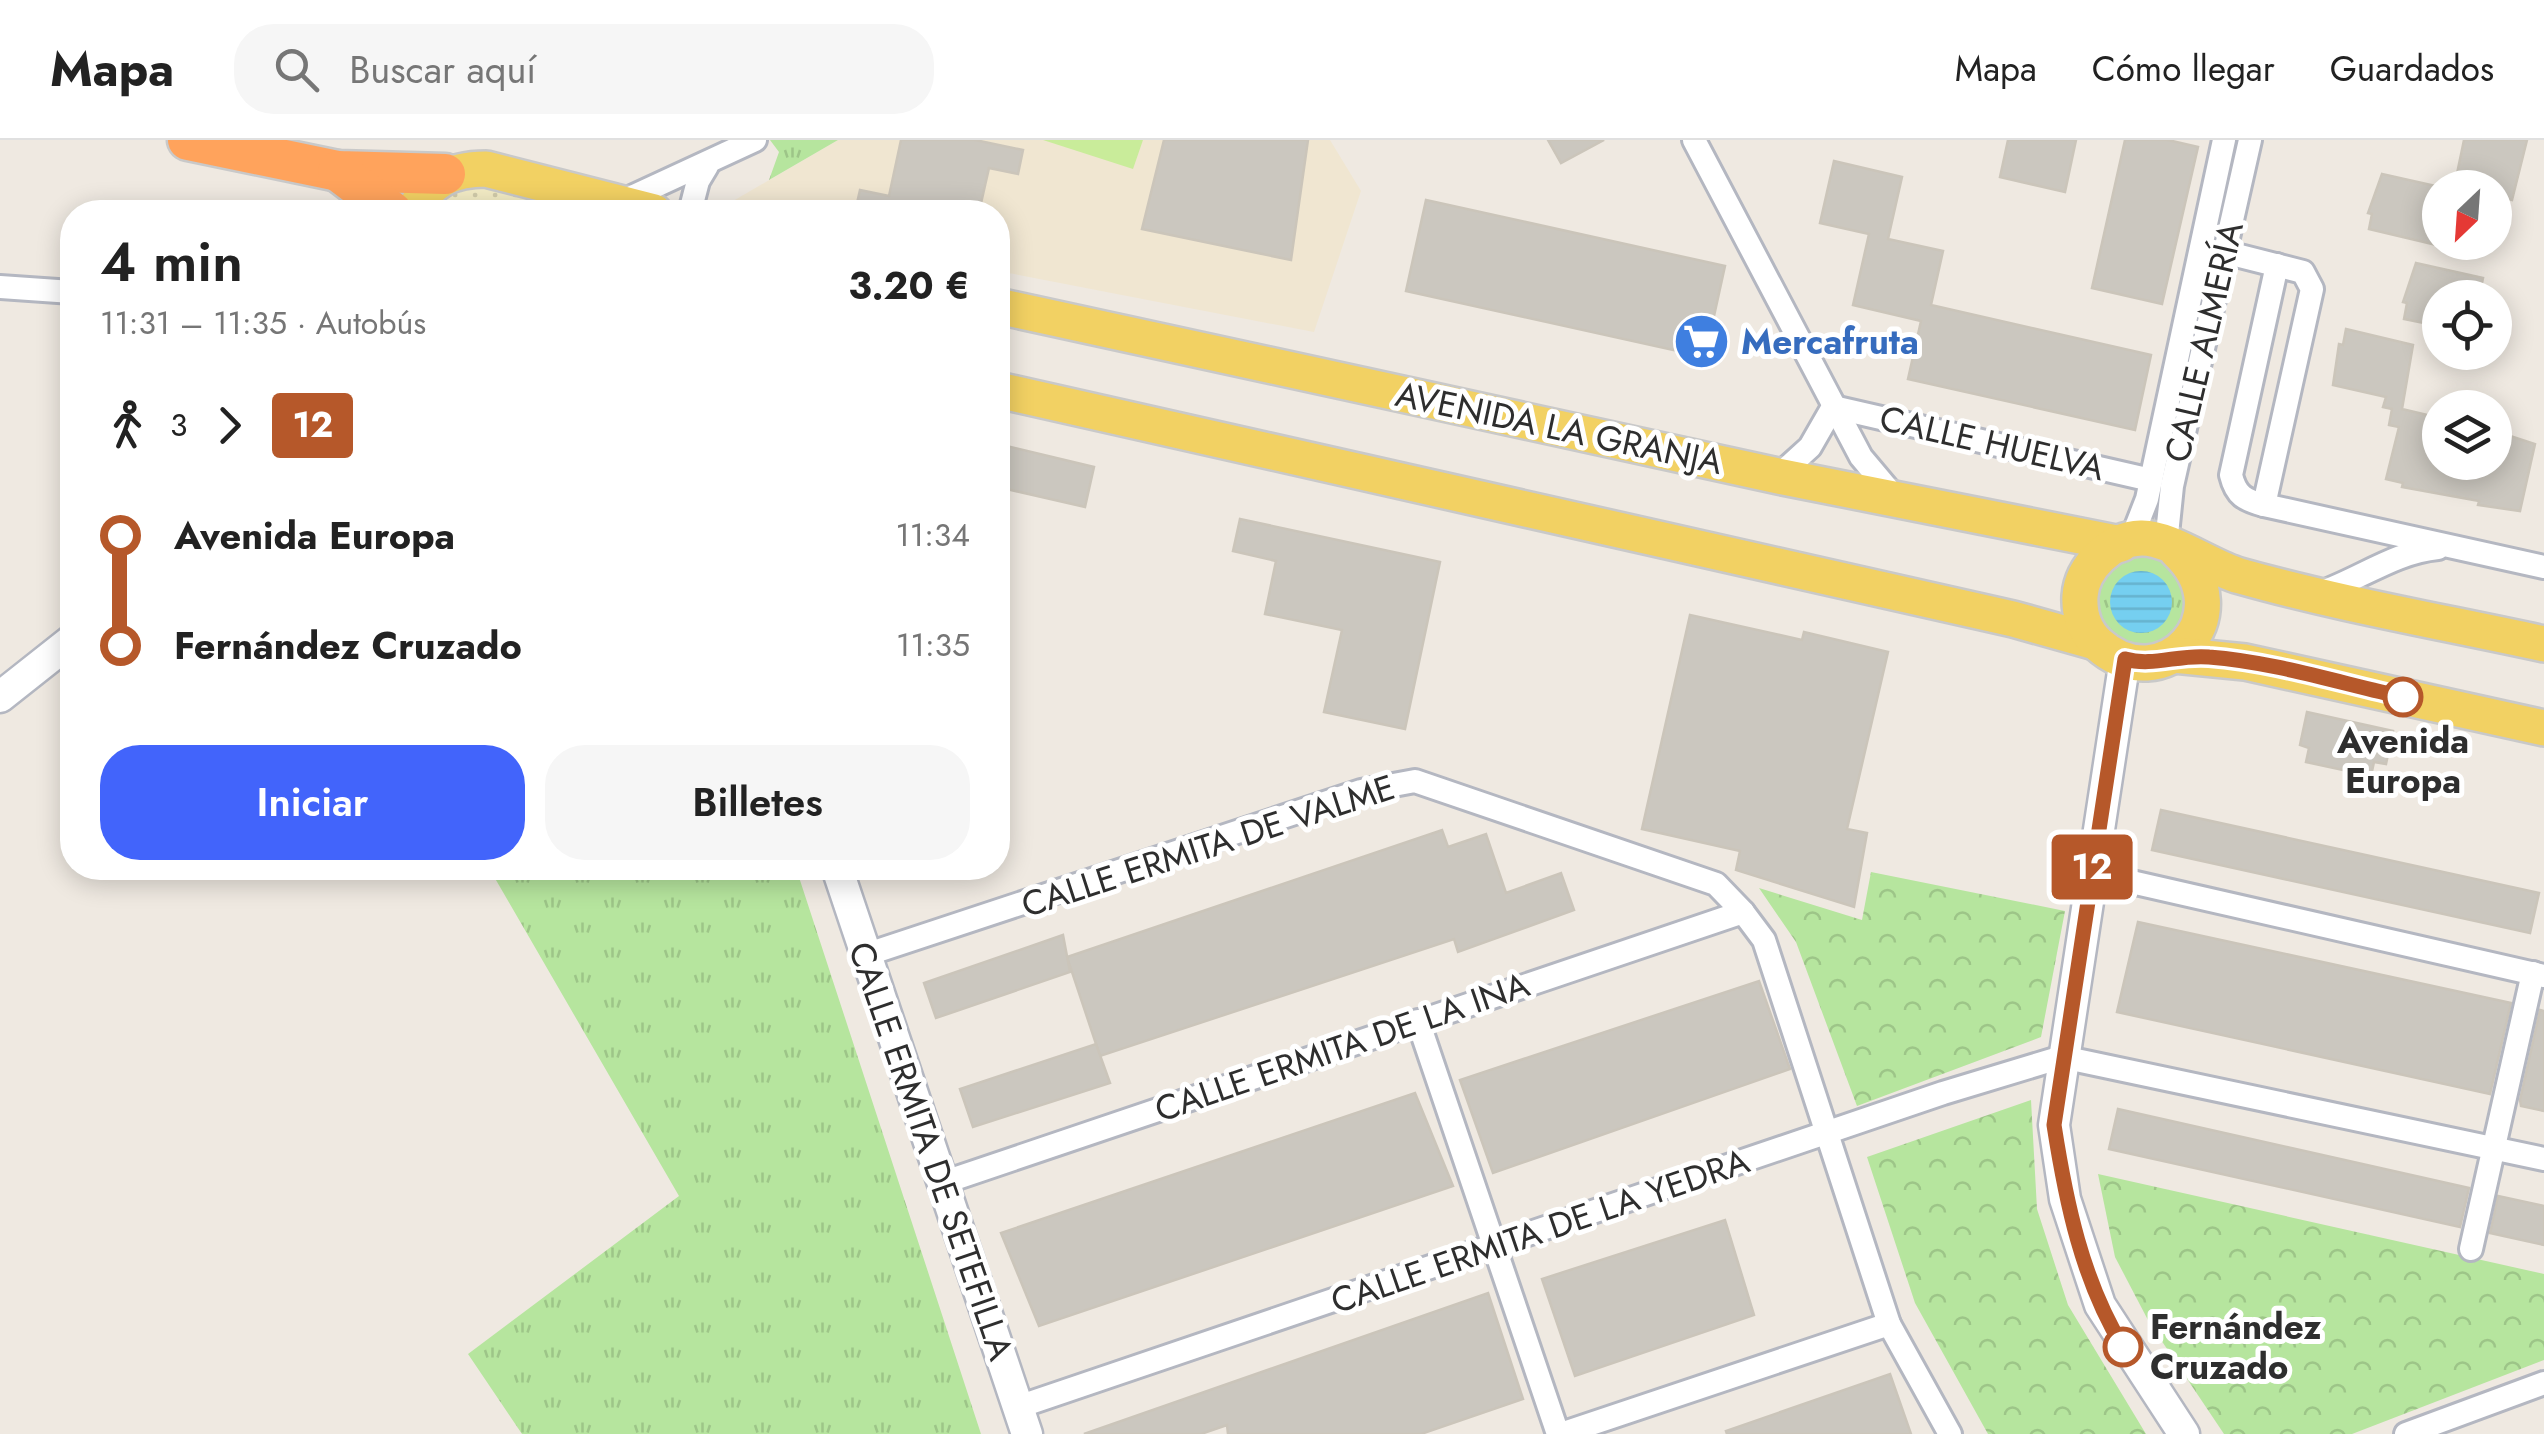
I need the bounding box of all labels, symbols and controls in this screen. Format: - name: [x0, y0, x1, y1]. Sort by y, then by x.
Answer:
- search box: [234, 24, 934, 114]
- text: Mapa: [50, 35, 174, 104]
- icon: search: [269, 42, 324, 97]
- text: Buscar aquí: [349, 42, 536, 97]
- text: Mapa: [1955, 44, 2037, 94]
- text: Cómo llegar: [2092, 44, 2275, 94]
- text: Guardados: [2330, 44, 2494, 94]
- north arrow: [2422, 170, 2512, 260]
- map controls: [2422, 170, 2512, 480]
- street label: CALLE ALMERÍA: [2152, 217, 2256, 467]
- text: 4 min: [100, 222, 243, 302]
- text: 3.20 €: [848, 258, 970, 313]
- button: locate: [2422, 280, 2512, 370]
- text: 11:31 – 11:35 · Autobús: [100, 300, 426, 346]
- supermarket icon: Mercafruta: [1672, 312, 1732, 372]
- place label: Mercafruta: [1741, 317, 1919, 367]
- street label: AVENIDA LA GRANJA: [1391, 369, 1727, 487]
- button: layers: [2422, 390, 2512, 480]
- street label: CALLE HUELVA: [1875, 393, 2109, 493]
- icon: walk: [100, 398, 155, 453]
- icon: forward: [202, 398, 257, 453]
- text: 12: [292, 400, 333, 450]
- text: 3: [170, 402, 187, 448]
- text: Avenida Europa: [174, 508, 455, 563]
- text: 11:34: [895, 512, 970, 558]
- text: Fernández Cruzado: [174, 618, 522, 673]
- text: 11:35: [896, 622, 970, 668]
- marker: Avenida Europa: [2384, 678, 2422, 716]
- place label: Avenida Europa: [2336, 716, 2469, 806]
- button: Iniciar: [100, 745, 525, 860]
- button: Billetes: [545, 745, 970, 860]
- street label: CALLE ERMITA DE VALME: [1015, 762, 1401, 930]
- line badge: 12: [2047, 834, 2137, 900]
- text: 12: [2072, 842, 2112, 892]
- street label: CALLE ERMITA DE SETEFILLA: [836, 935, 1026, 1367]
- street label: CALLE ERMITA DE LA INA: [1148, 959, 1536, 1135]
- street label: CALLE ERMITA DE LA YEDRA: [1324, 1136, 1756, 1326]
- place label: Fernández Cruzado: [2150, 1302, 2321, 1392]
- marker: Fernández Cruzado: [2104, 1328, 2142, 1366]

